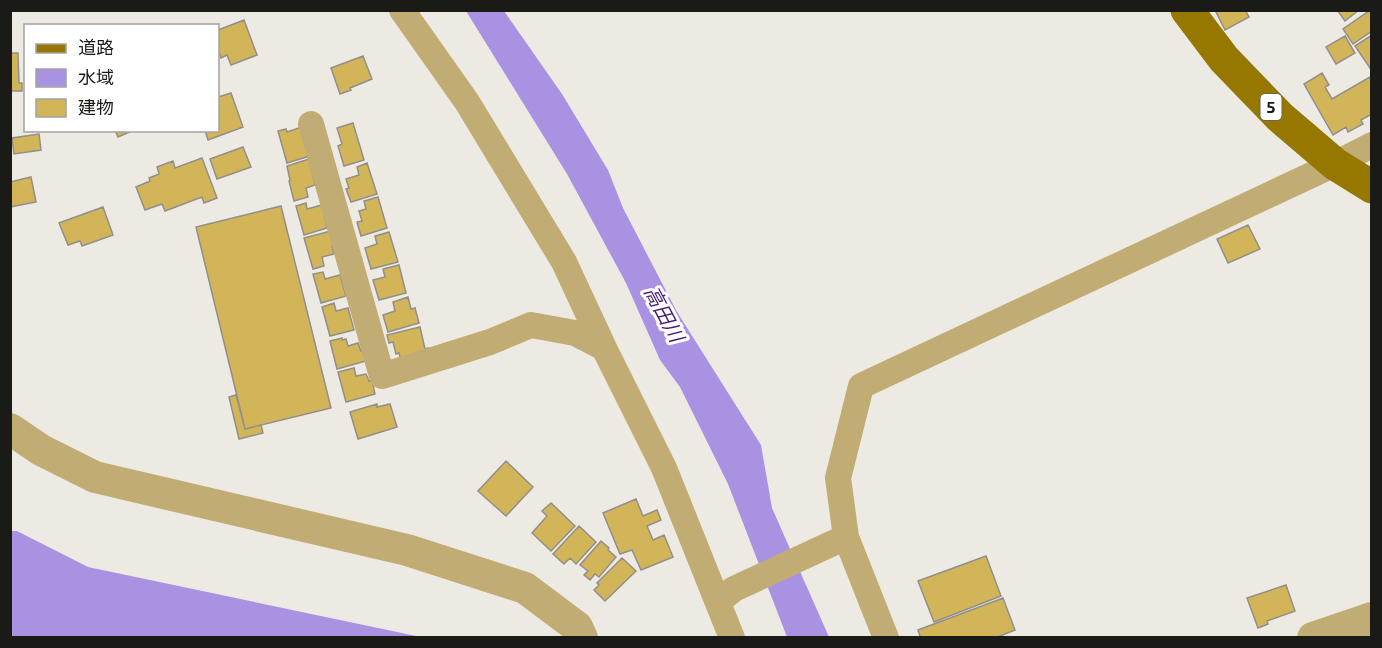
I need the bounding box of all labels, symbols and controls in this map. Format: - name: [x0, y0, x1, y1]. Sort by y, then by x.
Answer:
- legend: [24, 24, 219, 132]
- text: 道路: [78, 36, 114, 58]
- text: 水域: [78, 66, 114, 88]
- road number: 5: [1260, 94, 1282, 120]
- text: 建物: [78, 96, 114, 118]
- water label: 高田川: [640, 281, 691, 347]

